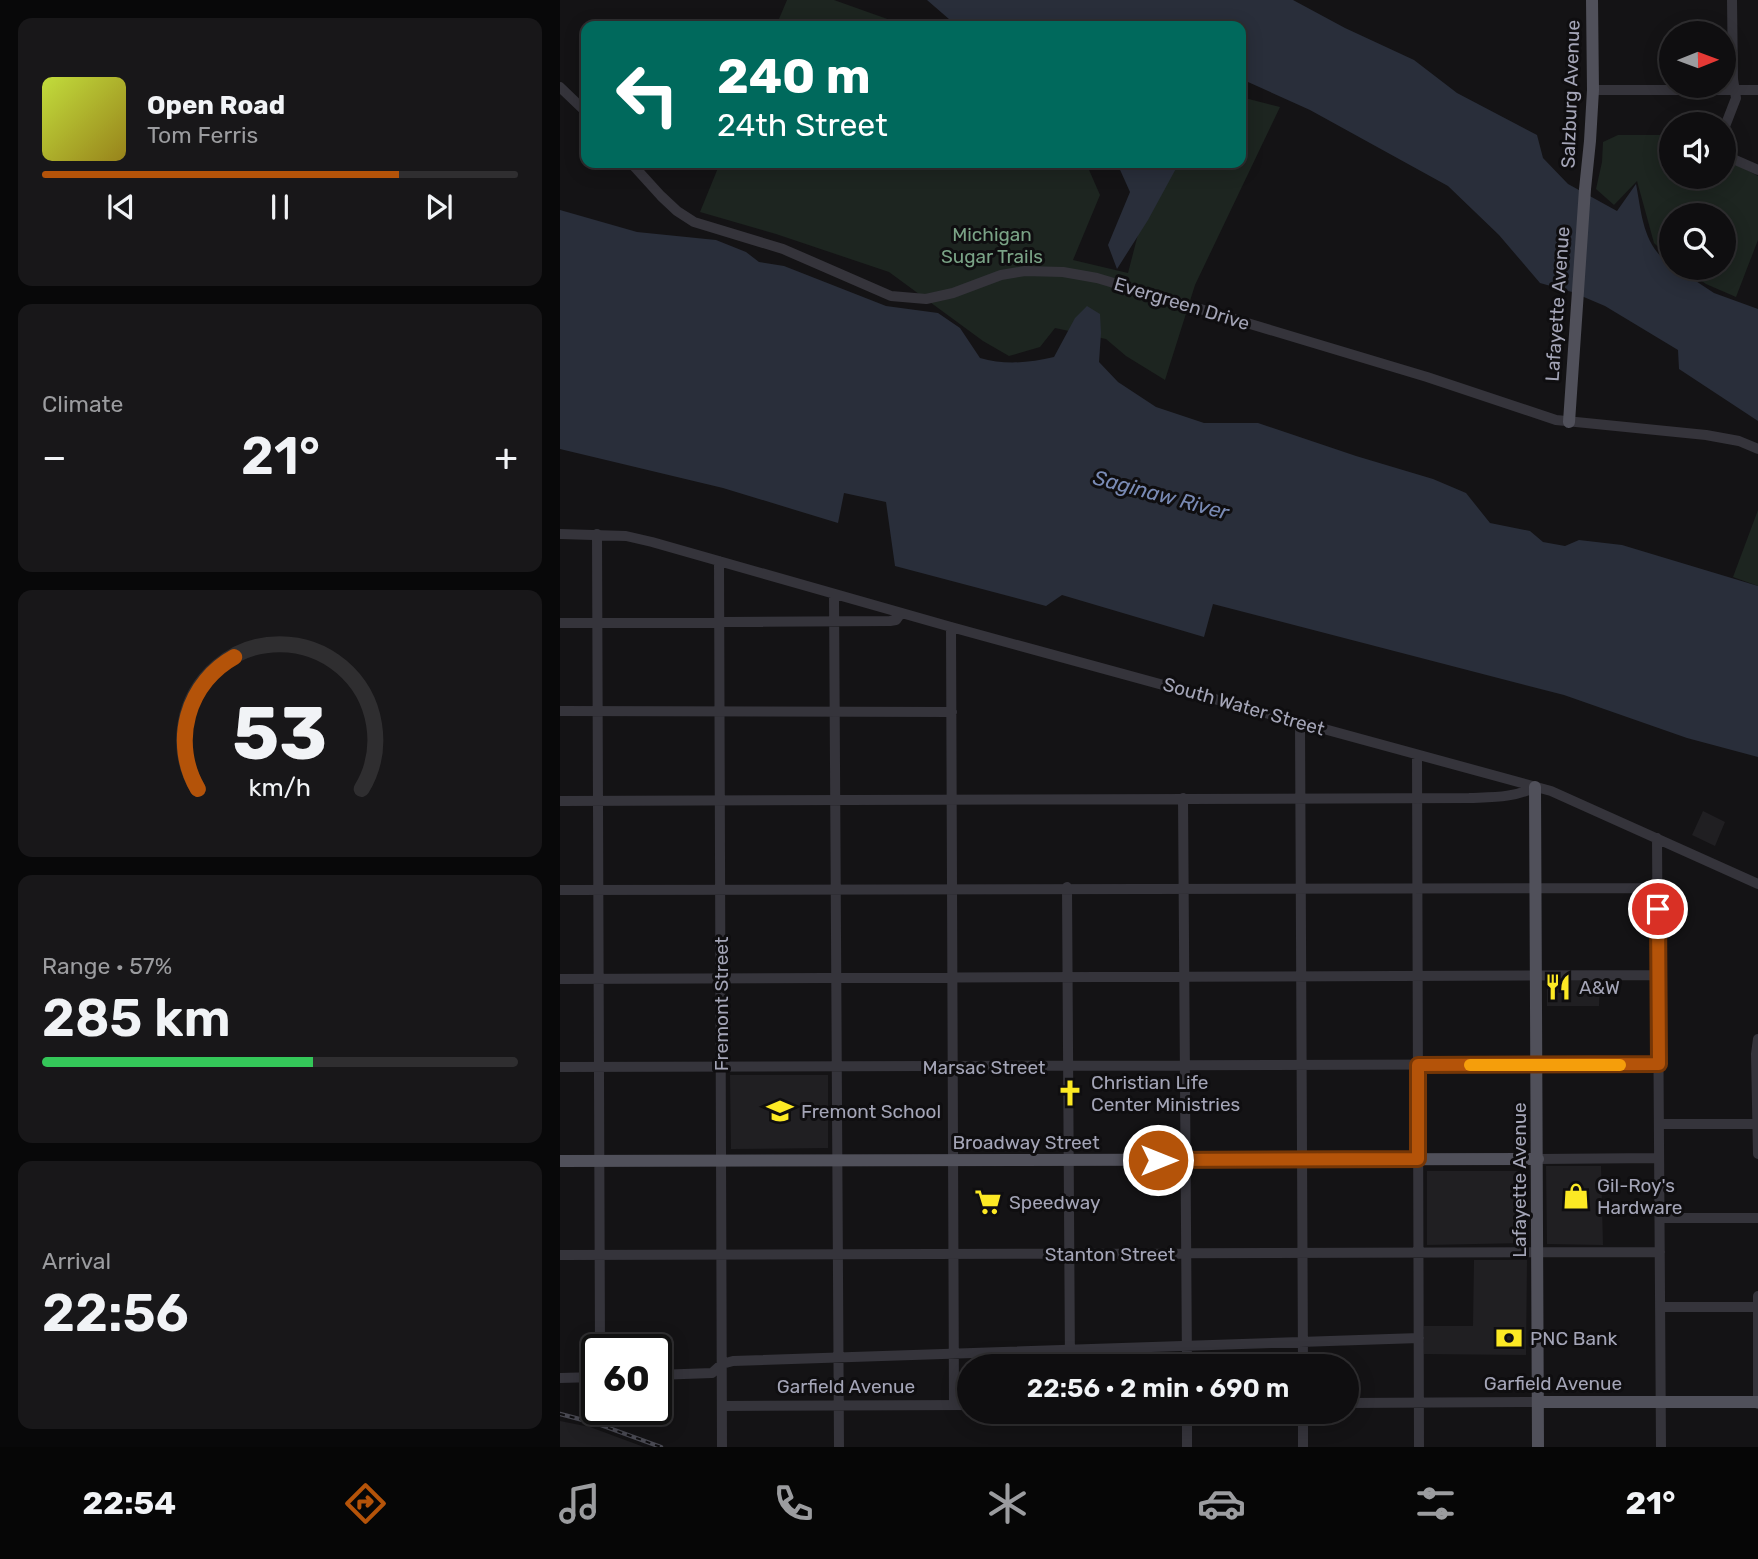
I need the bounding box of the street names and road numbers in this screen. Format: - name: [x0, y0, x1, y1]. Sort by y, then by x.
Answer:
- street label: Salzburg Avenue: [1556, 19, 1585, 169]
- street label: Lafayette Avenue: [1541, 226, 1574, 382]
- street label: Evergreen Drive: [1111, 272, 1252, 335]
- street label: South Water Street: [1160, 672, 1328, 741]
- street label: Fremont Street: [710, 936, 733, 1071]
- street label: Marsac Street: [922, 1056, 1046, 1079]
- street label: Lafayette Avenue: [1508, 1102, 1531, 1258]
- street label: Broadway Street: [952, 1131, 1100, 1154]
- street label: Stanton Street: [1045, 1243, 1176, 1266]
- street label: Garfield Avenue: [1484, 1372, 1622, 1395]
- street label: Garfield Avenue: [777, 1375, 915, 1398]

